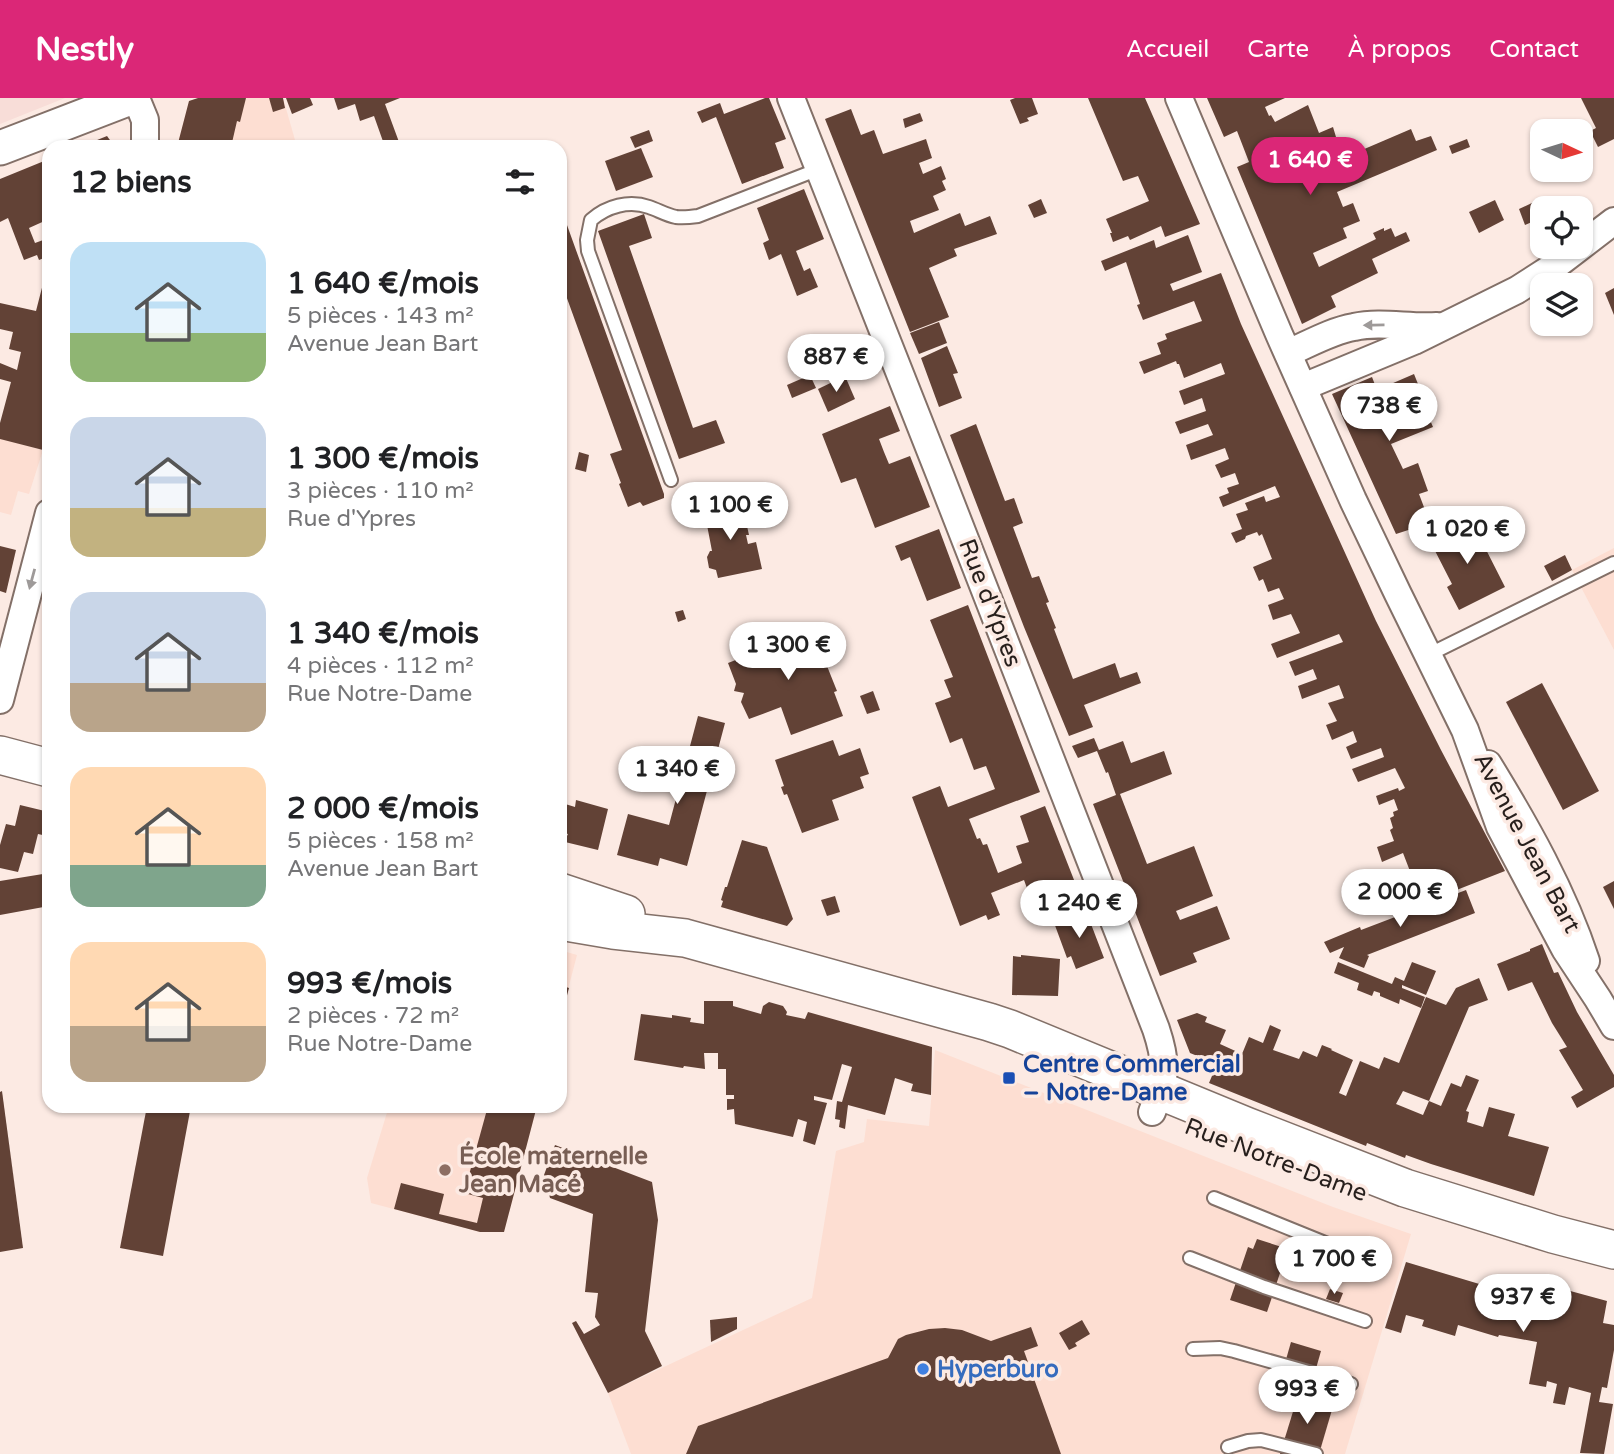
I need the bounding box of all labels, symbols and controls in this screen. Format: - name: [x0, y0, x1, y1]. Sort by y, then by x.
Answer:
- text: Nestly: [35, 30, 134, 69]
- text: Accueil: [1126, 35, 1209, 64]
- text: Carte: [1247, 35, 1309, 64]
- text: À propos: [1347, 35, 1451, 64]
- text: Contact: [1489, 35, 1579, 64]
- north arrow: [1530, 119, 1592, 182]
- map controls: [1530, 119, 1593, 336]
- pin: 1 640 €: [1245, 138, 1375, 197]
- text: 1 640 €: [1267, 146, 1353, 174]
- icon: filters: [501, 163, 539, 201]
- text: 12 biens: [70, 164, 192, 201]
- button: locate: [1530, 196, 1593, 259]
- text: 1 640 €/mois: [287, 265, 479, 302]
- icon: home: [126, 270, 210, 354]
- button: layers: [1530, 273, 1593, 336]
- text: 5 pièces · 143 m²: [287, 302, 474, 330]
- one-way arrow: [1362, 320, 1384, 331]
- text: Avenue Jean Bart: [287, 330, 478, 358]
- pin: 887 €: [787, 334, 885, 394]
- text: 887 €: [804, 343, 869, 371]
- pin: 738 €: [1340, 384, 1438, 443]
- text: 738 €: [1357, 392, 1422, 420]
- text: 1 300 €/mois: [287, 440, 479, 477]
- icon: home: [126, 445, 210, 529]
- text: 3 pièces · 110 m²: [287, 477, 474, 505]
- pin: 1 100 €: [665, 482, 795, 542]
- text: 1 100 €: [687, 491, 773, 519]
- text: Rue d'Ypres: [287, 505, 416, 533]
- pin: 1 020 €: [1402, 506, 1532, 566]
- text: 1 020 €: [1424, 515, 1510, 543]
- street label: Rue d'Ypres: [952, 535, 1028, 671]
- one-way arrow: [26, 569, 37, 591]
- text: 1 340 €/mois: [287, 615, 479, 652]
- icon: home: [126, 620, 210, 704]
- pin: 1 300 €: [723, 622, 853, 682]
- text: 1 300 €: [745, 631, 831, 659]
- text: 4 pièces · 112 m²: [287, 652, 474, 680]
- text: Rue Notre-Dame: [287, 680, 472, 708]
- pin: 1 340 €: [612, 746, 742, 806]
- street label: Avenue Jean Bart: [1467, 748, 1587, 938]
- text: 1 340 €: [634, 755, 720, 783]
- text: 2 000 €/mois: [287, 790, 479, 827]
- icon: home: [126, 795, 210, 879]
- text: 5 pièces · 158 m²: [287, 827, 474, 855]
- text: Avenue Jean Bart: [287, 855, 478, 883]
- pin: 2 000 €: [1335, 870, 1465, 929]
- text: 2 000 €: [1357, 878, 1443, 906]
- pin: 1 240 €: [1014, 880, 1144, 940]
- text: 1 240 €: [1036, 889, 1122, 917]
- text: 993 €/mois: [287, 965, 452, 1002]
- icon: home: [126, 970, 210, 1054]
- text: 2 pièces · 72 m²: [287, 1002, 459, 1030]
- text: Rue Notre-Dame: [287, 1030, 472, 1058]
- place label: Centre Commercial – Notre-Dame: [1023, 1050, 1241, 1107]
- marker: Centre Commercial – Notre-Dame: [1001, 1070, 1017, 1086]
- street label: Rue Notre-Dame: [1181, 1112, 1371, 1208]
- place label: École maternelle Jean Macé: [458, 1141, 648, 1199]
- marker: École maternelle Jean Macé: [437, 1162, 453, 1178]
- pin: 1 700 €: [1269, 1236, 1399, 1296]
- text: 1 700 €: [1291, 1245, 1377, 1273]
- pin: 937 €: [1474, 1274, 1572, 1334]
- text: 937 €: [1491, 1283, 1556, 1311]
- place label: Hyperburo: [937, 1355, 1059, 1384]
- marker: Hyperburo: [915, 1361, 931, 1377]
- pin: 993 €: [1258, 1366, 1356, 1426]
- text: 993 €: [1275, 1375, 1340, 1403]

